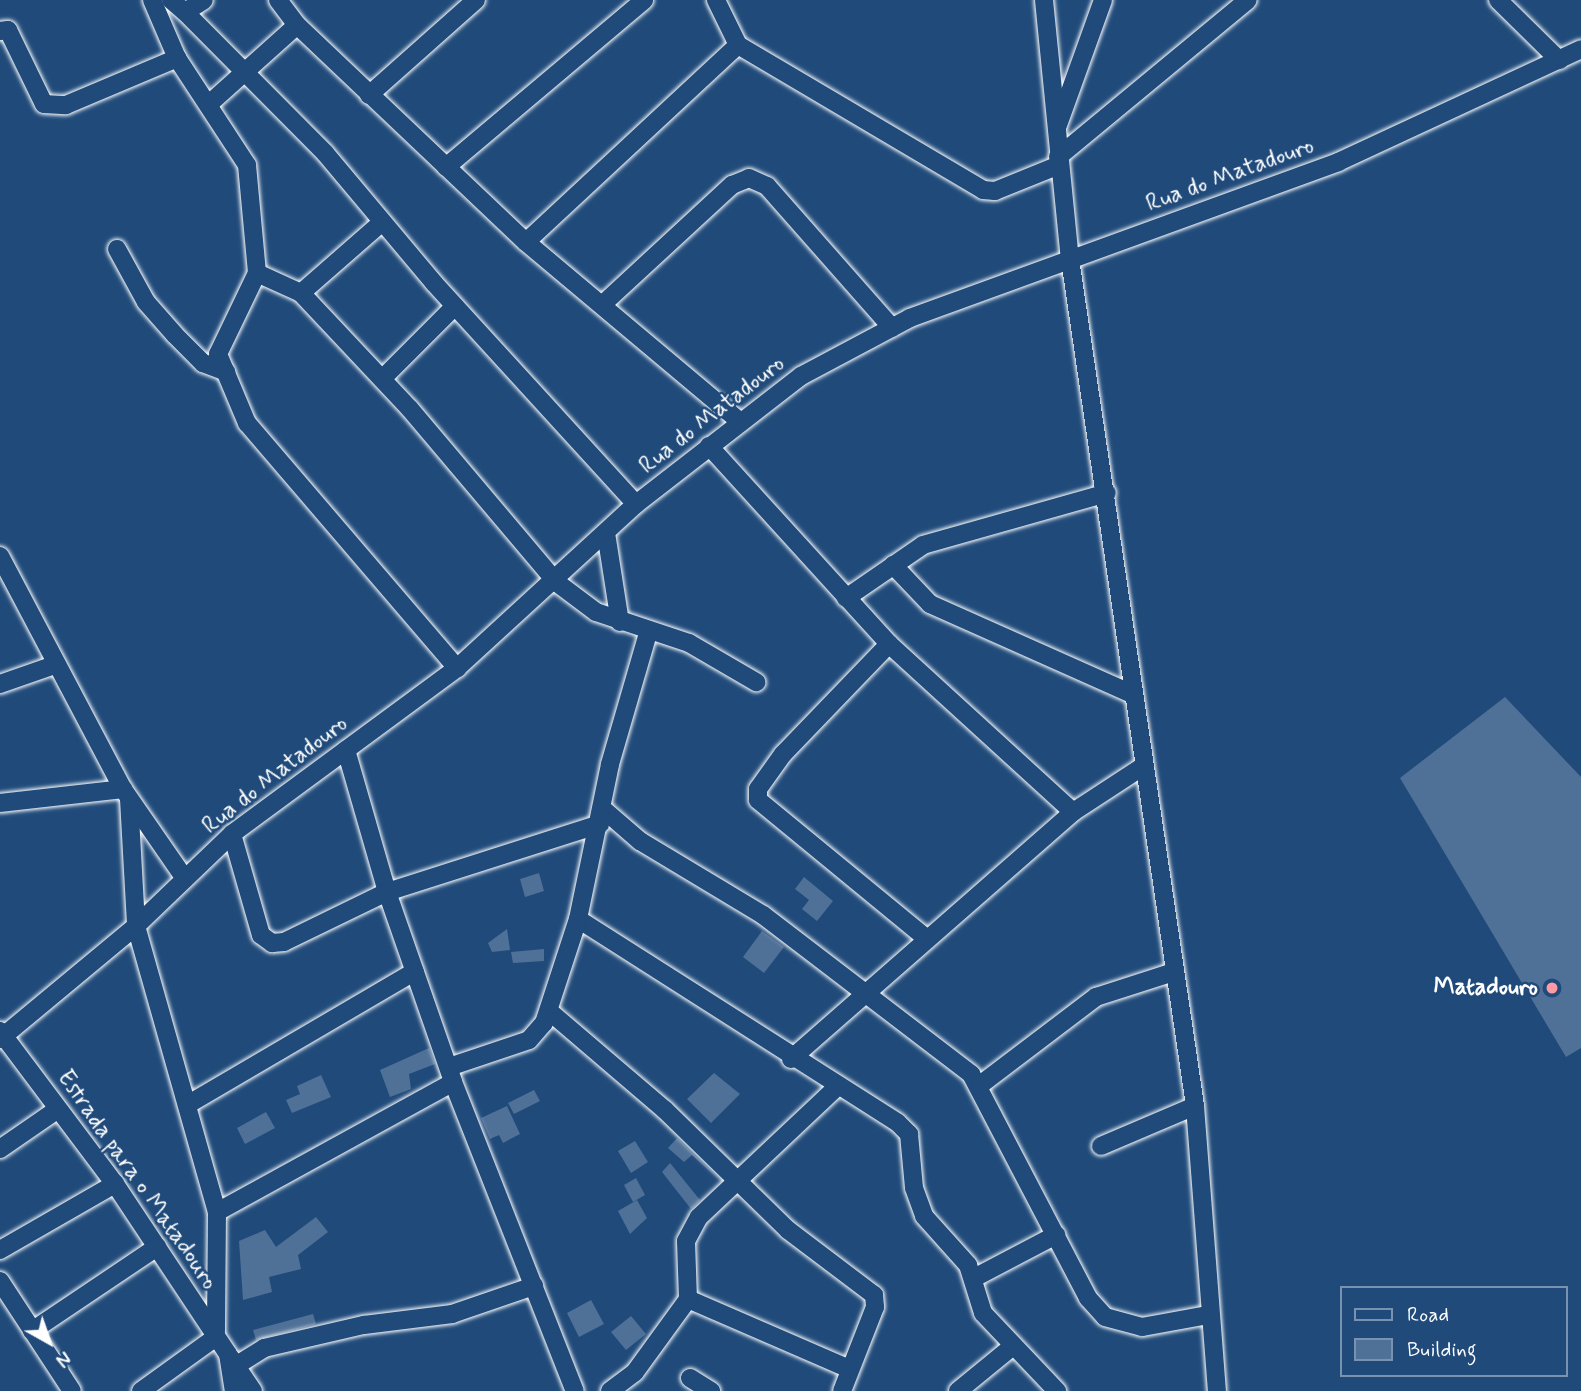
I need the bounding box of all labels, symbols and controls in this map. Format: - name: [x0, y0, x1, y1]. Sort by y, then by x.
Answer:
- street label: Rua do Matadouro: [1143, 132, 1317, 218]
- street label: Rua do Matadouro: [634, 350, 790, 480]
- street label: Rua do Matadouro: [197, 710, 353, 840]
- place label: Matadouro: [1434, 974, 1538, 1002]
- marker: Matadouro: [1544, 980, 1560, 996]
- street label: Estrada para o Matadouro: [52, 1068, 222, 1292]
- legend: [1340, 1286, 1567, 1377]
- text: Road: [1407, 1301, 1449, 1329]
- north arrow: [14, 1307, 84, 1377]
- text: Building: [1407, 1336, 1477, 1364]
- text: N: [50, 1345, 76, 1372]

